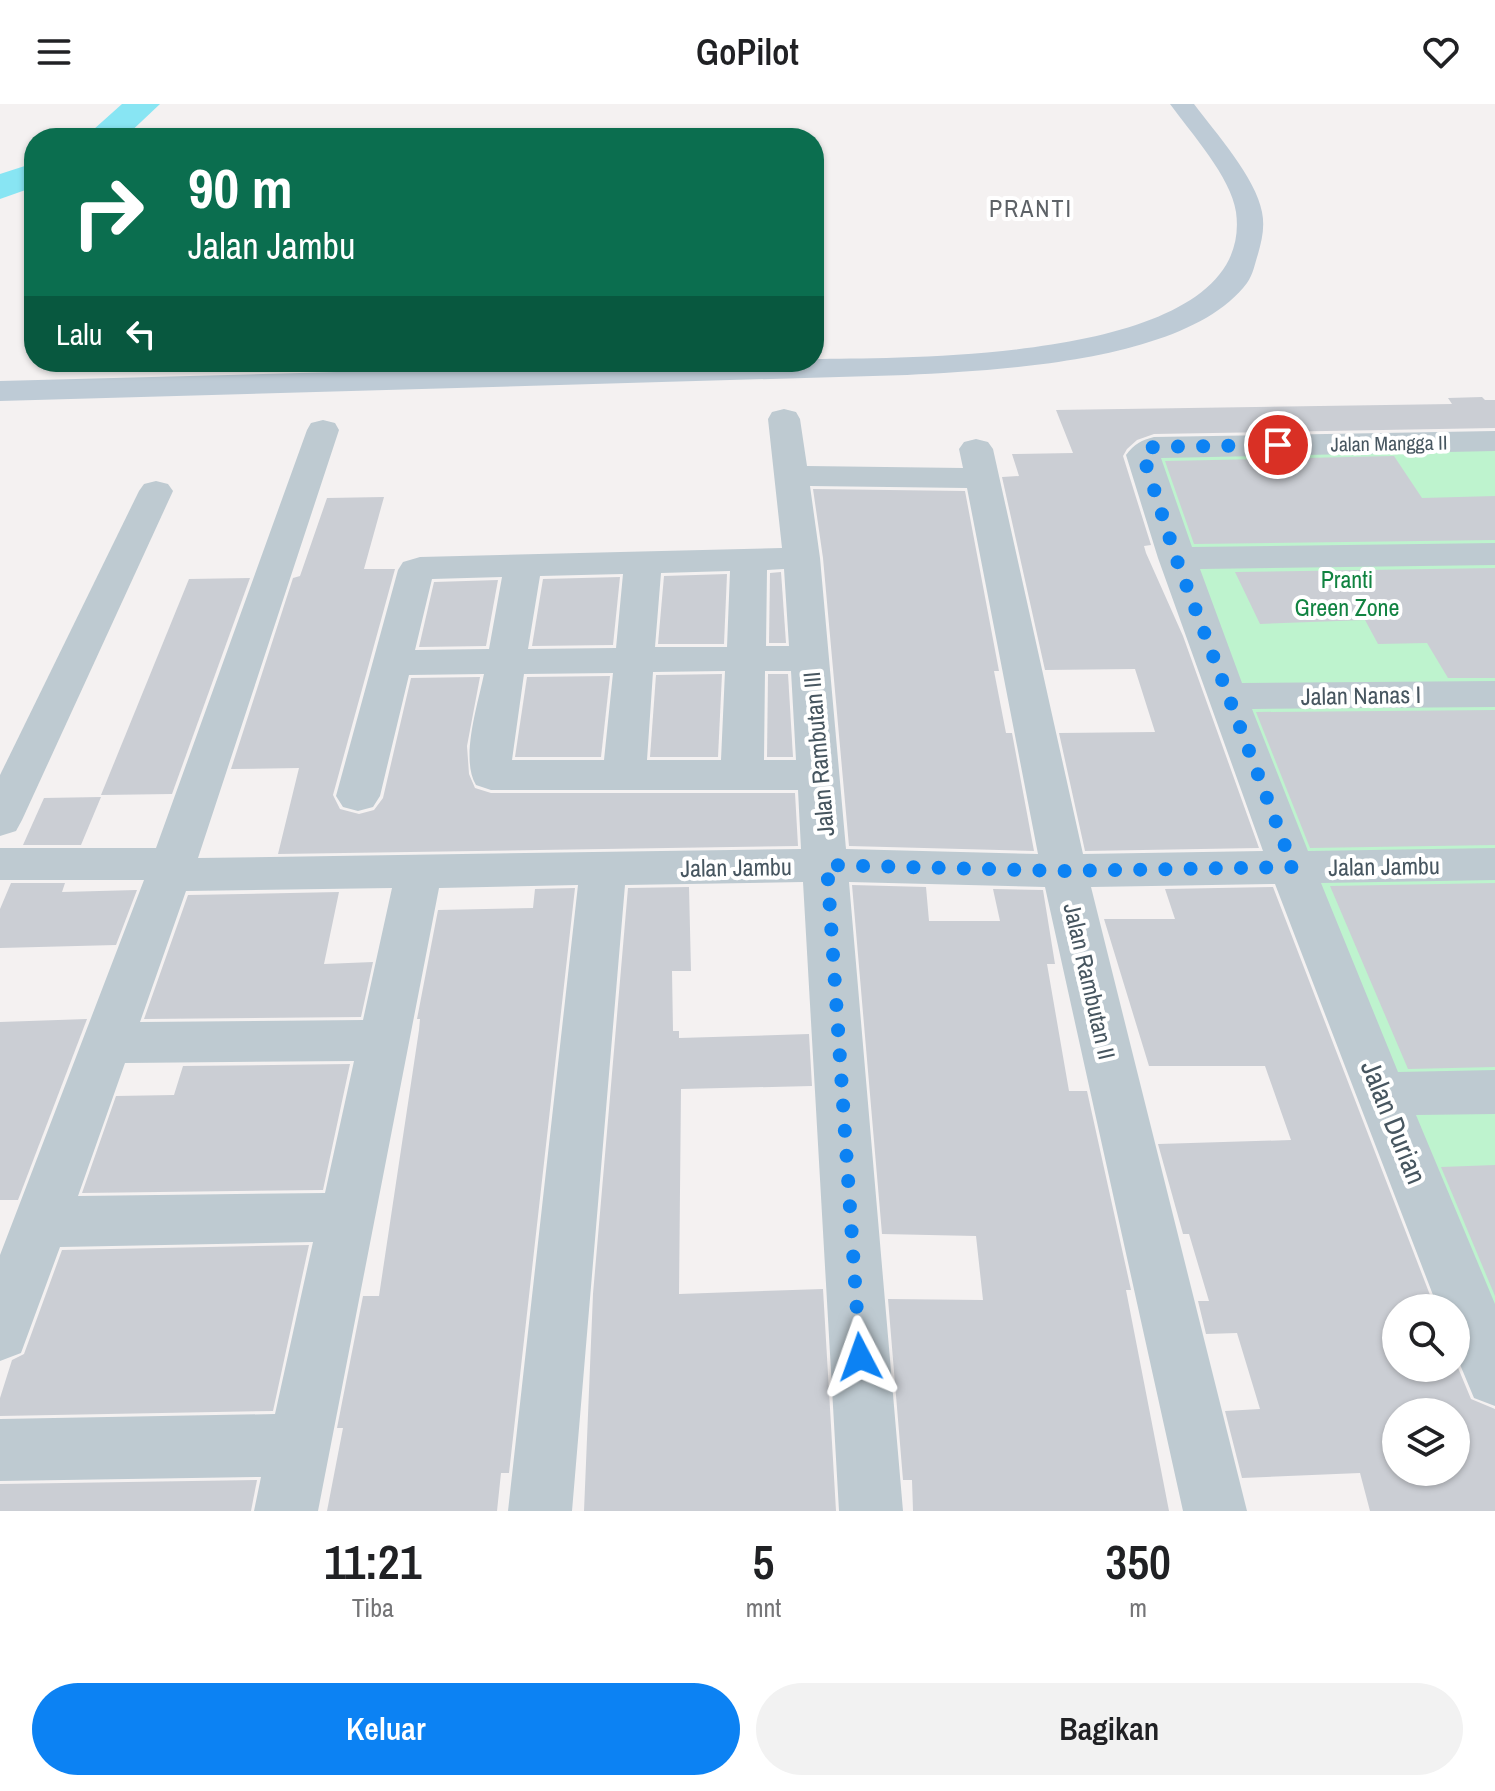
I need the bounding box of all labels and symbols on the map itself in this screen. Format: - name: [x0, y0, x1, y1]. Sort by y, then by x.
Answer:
- district label: PRANTI: [989, 192, 1073, 224]
- pin: [1244, 411, 1312, 479]
- street label: Jalan Mangga II: [1330, 428, 1448, 458]
- park label: Pranti Green Zone: [1294, 563, 1400, 623]
- street label: Jalan Rambutan III: [795, 670, 841, 838]
- street label: Jalan Nanas I: [1301, 678, 1421, 712]
- street label: Jalan Jambu: [1328, 849, 1440, 883]
- street label: Jalan Jambu: [680, 850, 792, 884]
- street label: Jalan Rambutan II: [1056, 900, 1124, 1062]
- street label: Jalan Durian: [1352, 1055, 1436, 1189]
- position arrow: [818, 1315, 902, 1399]

